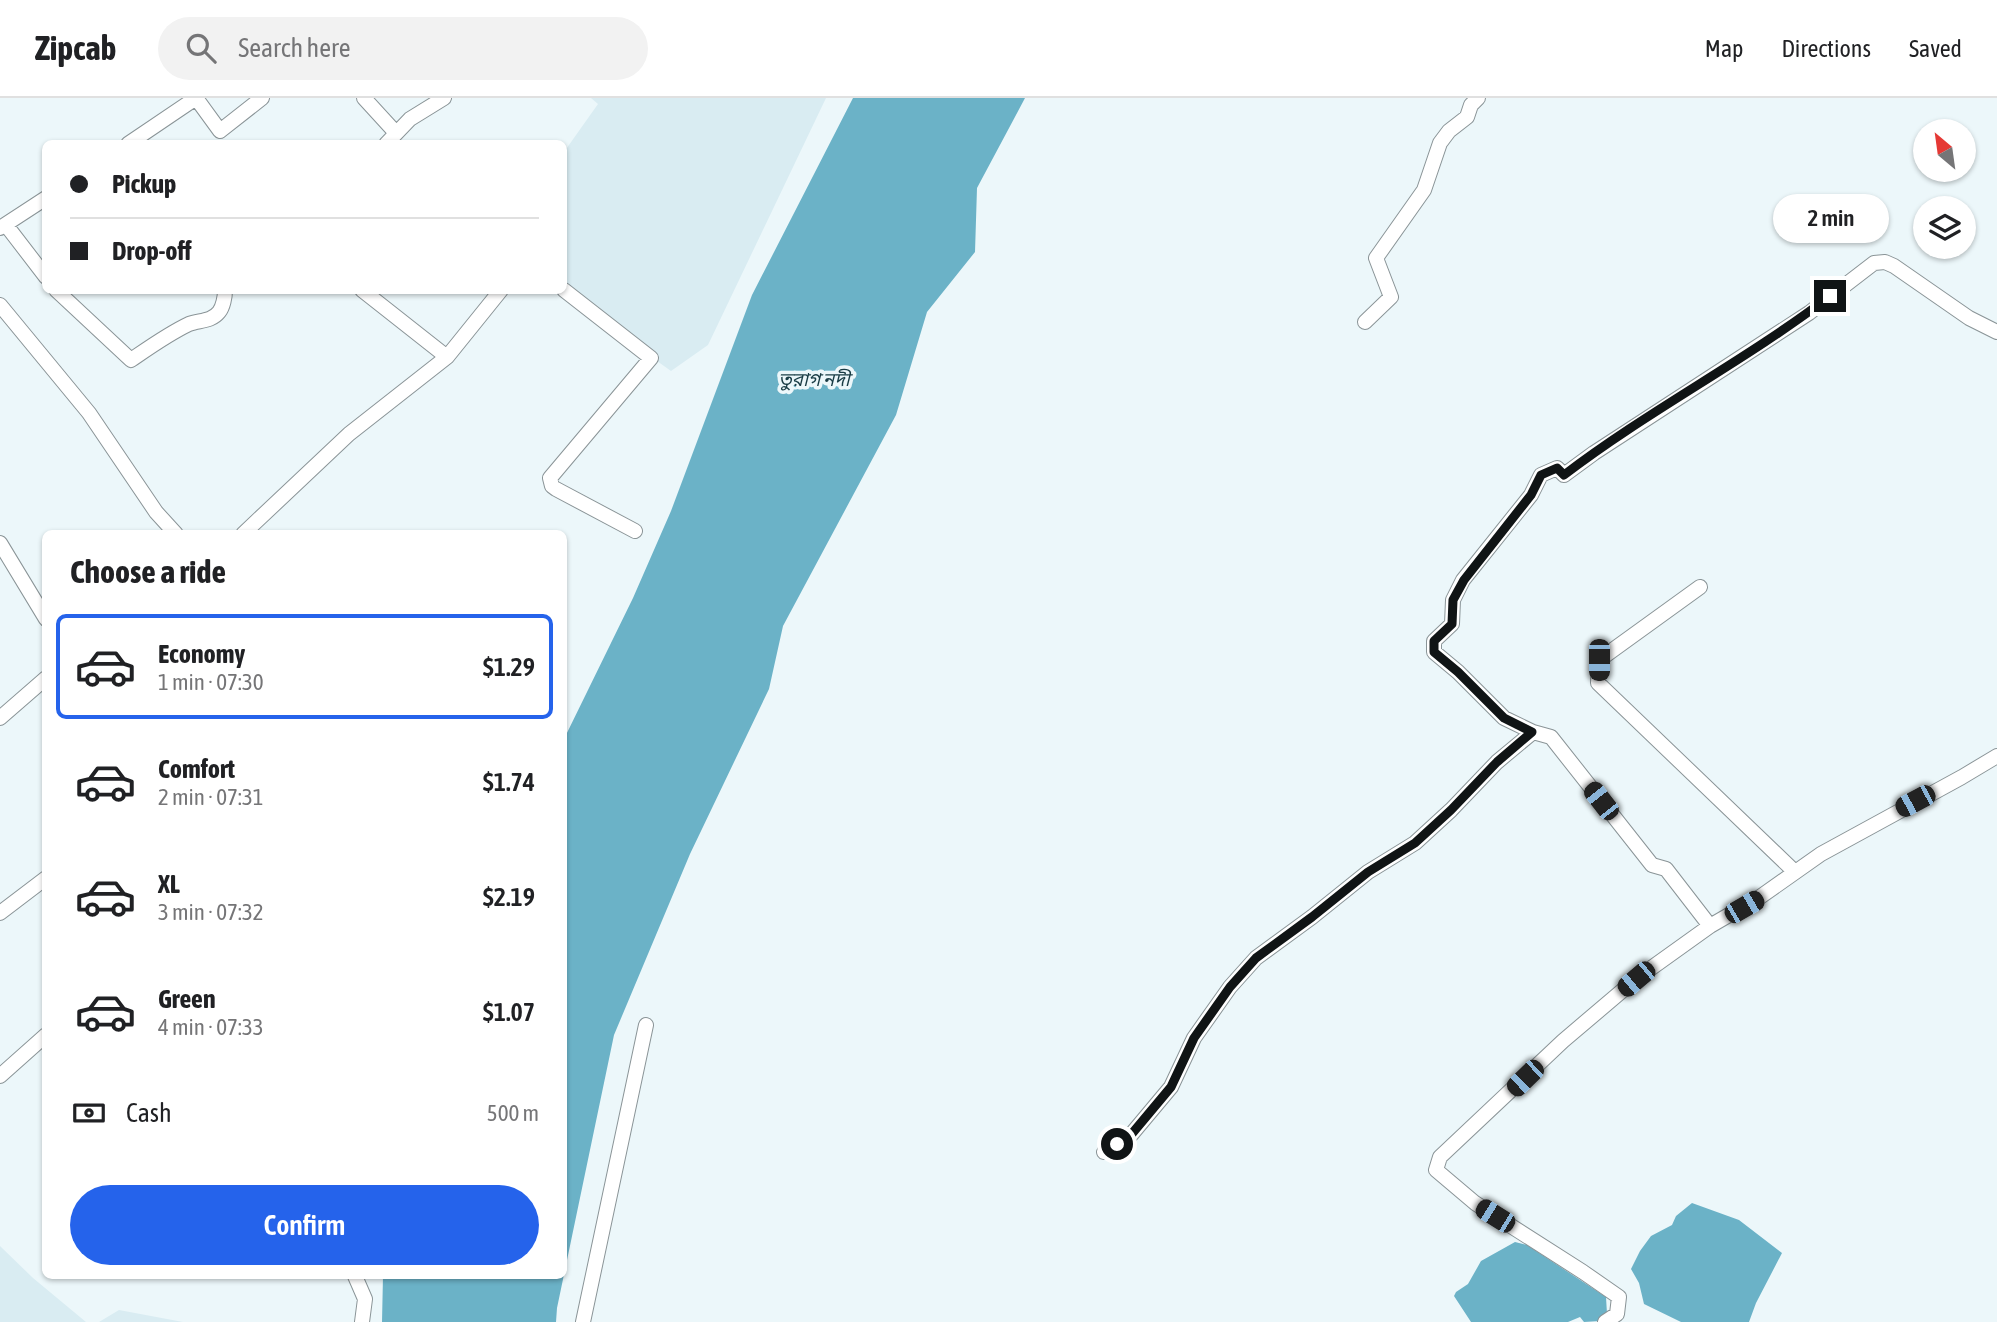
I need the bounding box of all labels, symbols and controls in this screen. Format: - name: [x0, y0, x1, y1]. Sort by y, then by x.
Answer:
- search box: [158, 17, 648, 80]
- text: Zipcab: [35, 29, 116, 67]
- icon: search: [182, 29, 220, 67]
- text: Search here: [238, 33, 350, 63]
- text: Map: [1705, 35, 1743, 62]
- text: Directions: [1781, 35, 1871, 62]
- text: Saved: [1909, 35, 1962, 62]
- north arrow: [1913, 119, 1976, 182]
- map controls: [1913, 119, 1976, 259]
- text: Pickup: [112, 169, 176, 199]
- callout: 2 min: [1772, 194, 1888, 244]
- button: layers: [1913, 196, 1976, 259]
- text: 2 min: [1808, 205, 1854, 231]
- text: Drop-off: [112, 236, 192, 266]
- route end: [1814, 280, 1846, 312]
- water label: তুরাগ নদী: [778, 368, 854, 391]
- text: Choose a ride: [70, 553, 226, 590]
- icon: car: [74, 635, 137, 698]
- text: Economy: [158, 639, 245, 669]
- car: [1589, 639, 1610, 681]
- text: $1.29: [483, 652, 535, 682]
- text: 1 min · 07:30: [158, 669, 264, 695]
- icon: car: [74, 750, 137, 813]
- text: Comfort: [158, 754, 235, 784]
- text: $1.74: [483, 767, 535, 797]
- car: [1580, 778, 1623, 824]
- car: [1892, 782, 1939, 820]
- text: 2 min · 07:31: [158, 784, 264, 810]
- icon: car: [74, 865, 137, 928]
- text: XL: [158, 869, 180, 899]
- text: $2.19: [483, 882, 535, 912]
- car: [1721, 887, 1768, 927]
- text: 3 min · 07:32: [158, 899, 264, 925]
- car: [1614, 957, 1659, 1001]
- icon: car: [74, 980, 137, 1043]
- text: Green: [158, 984, 216, 1014]
- text: $1.07: [483, 997, 535, 1027]
- text: 4 min · 07:33: [158, 1014, 264, 1040]
- car: [1503, 1056, 1548, 1100]
- icon: cash: [70, 1094, 108, 1132]
- text: Cash: [126, 1098, 172, 1128]
- text: 500 m: [487, 1100, 539, 1126]
- route start: [1101, 1128, 1133, 1160]
- button: Confirm: [70, 1185, 539, 1265]
- car: [1472, 1196, 1519, 1236]

